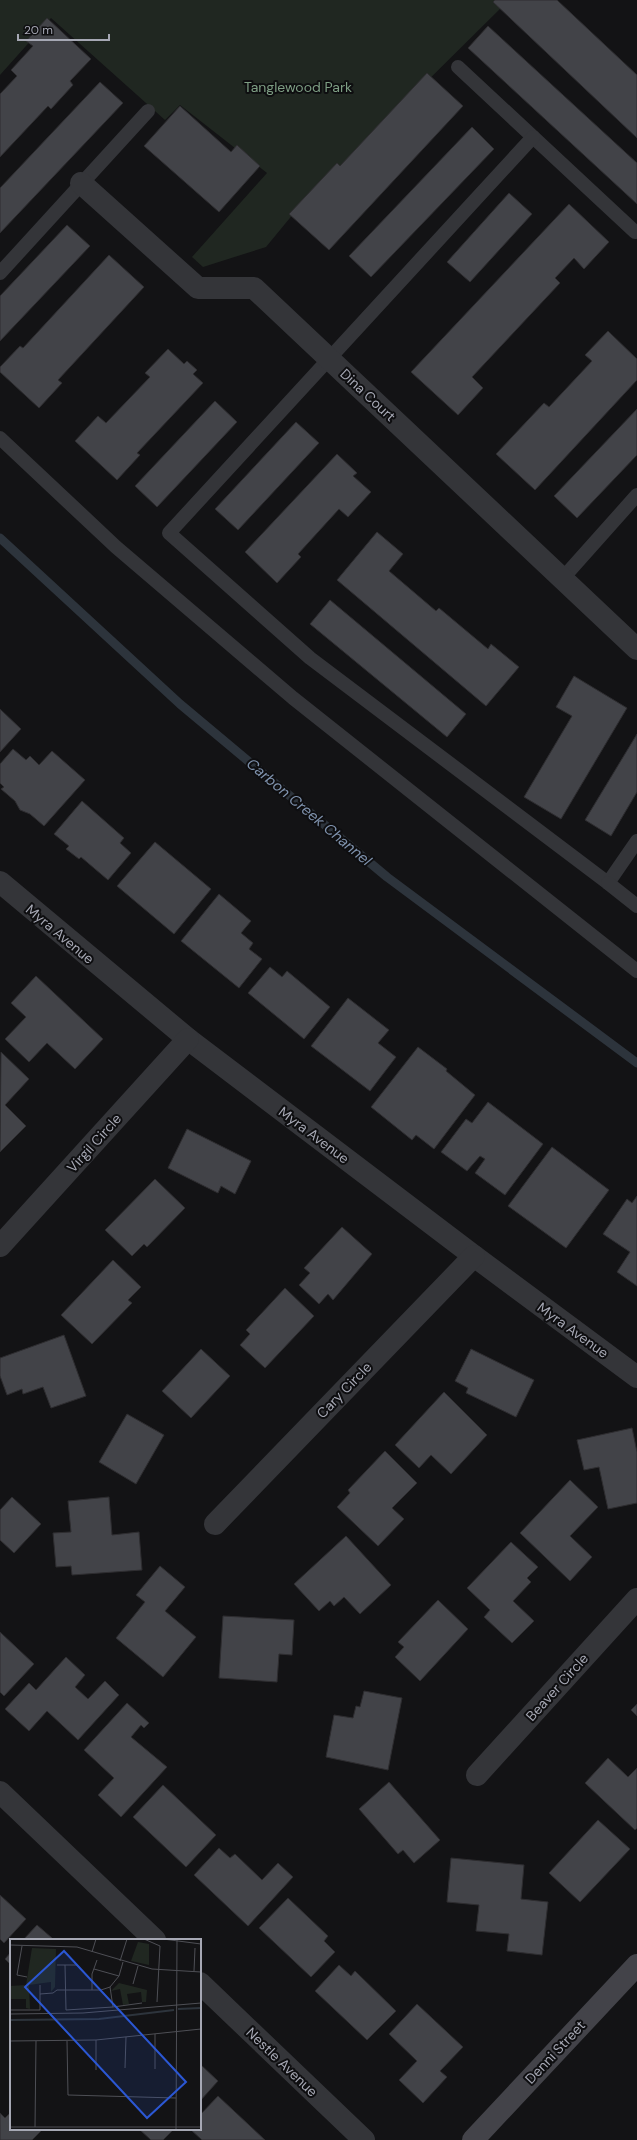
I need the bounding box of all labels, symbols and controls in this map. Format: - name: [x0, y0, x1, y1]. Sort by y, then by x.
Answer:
- scale bar: [18, 16, 109, 42]
- text: 20 m: [24, 22, 53, 38]
- park label: Tanglewood Park: [244, 78, 352, 96]
- street label: Dina Court: [336, 365, 400, 425]
- water label: Carbon Creek Channel: [242, 754, 376, 871]
- street label: Myra Avenue: [22, 900, 98, 968]
- street label: Myra Avenue: [275, 1103, 353, 1167]
- street label: Virgil Circle: [63, 1110, 125, 1176]
- street label: Myra Avenue: [534, 1298, 612, 1362]
- street label: Cary Circle: [313, 1358, 375, 1422]
- street label: Beaver Circle: [522, 1649, 592, 1725]
- inset map: [10, 1939, 201, 2130]
- street label: Denni Street: [521, 2016, 589, 2088]
- street label: Nestle Avenue: [243, 2023, 321, 2101]

